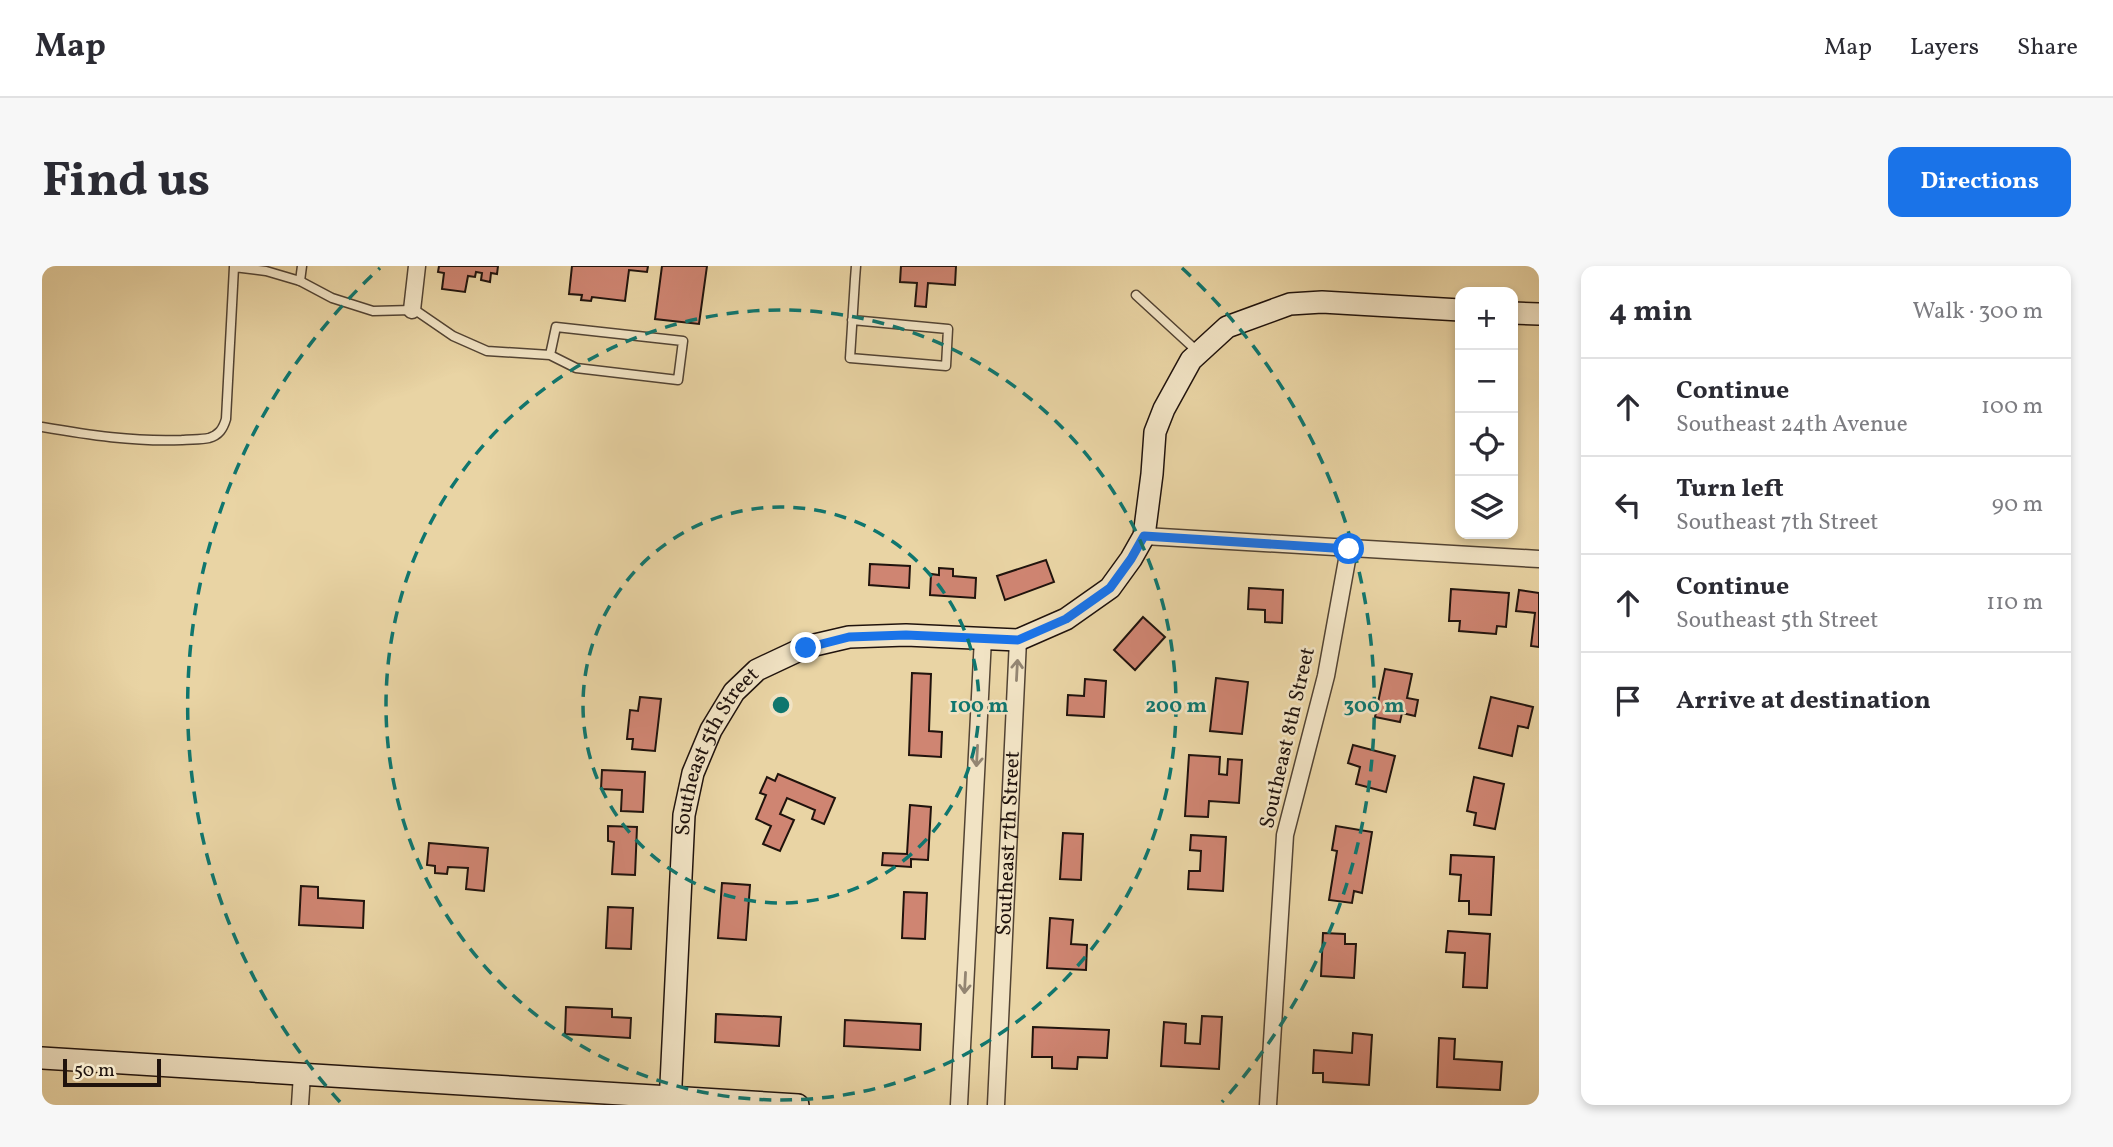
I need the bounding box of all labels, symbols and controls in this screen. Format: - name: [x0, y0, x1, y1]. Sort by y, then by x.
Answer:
- text: Map: [35, 25, 106, 71]
- text: Map: [1824, 31, 1872, 65]
- text: Layers: [1910, 31, 1979, 65]
- text: Share: [2017, 31, 2078, 65]
- button: Directions: [1888, 147, 2071, 217]
- text: Find us: [42, 148, 210, 217]
- map controls: [1455, 287, 1518, 539]
- button: +: [1455, 287, 1518, 350]
- text: 4 min: [1609, 291, 1693, 333]
- text: Walk · 300 m: [1913, 296, 2043, 328]
- button: −: [1455, 350, 1518, 413]
- text: Continue: [1676, 373, 1789, 409]
- icon: ahead: [1609, 388, 1647, 426]
- text: 100 m: [1981, 391, 2043, 423]
- text: Southeast 24th Avenue: [1676, 409, 1908, 441]
- button: locate: [1455, 413, 1518, 476]
- text: Turn left: [1676, 471, 1784, 507]
- button: layers: [1455, 476, 1518, 539]
- icon: left: [1609, 486, 1647, 524]
- text: 90 m: [1992, 489, 2043, 521]
- text: Southeast 7th Street: [1676, 507, 1878, 539]
- route start: [1333, 533, 1364, 564]
- text: Continue: [1676, 569, 1789, 605]
- icon: ahead: [1609, 584, 1647, 622]
- text: 110 m: [1986, 587, 2043, 619]
- text: Southeast 5th Street: [1676, 605, 1878, 637]
- route end: [790, 632, 821, 663]
- street label: Southeast 8th Street: [1253, 644, 1323, 832]
- one-way arrow: [1010, 658, 1023, 681]
- street label: Southeast 5th Street: [669, 661, 766, 836]
- icon: arrive: [1609, 682, 1647, 720]
- text: Arrive at destination: [1676, 683, 1931, 719]
- text: 100 m: [949, 692, 1009, 721]
- text: 200 m: [1145, 692, 1207, 721]
- text: 300 m: [1344, 692, 1404, 721]
- centre of rings: [769, 693, 793, 717]
- one-way arrow: [970, 744, 983, 766]
- street label: Southeast 7th Street: [990, 750, 1027, 936]
- one-way arrow: [958, 971, 971, 993]
- scale bar: [63, 1056, 161, 1088]
- text: 50 m: [74, 1058, 115, 1084]

